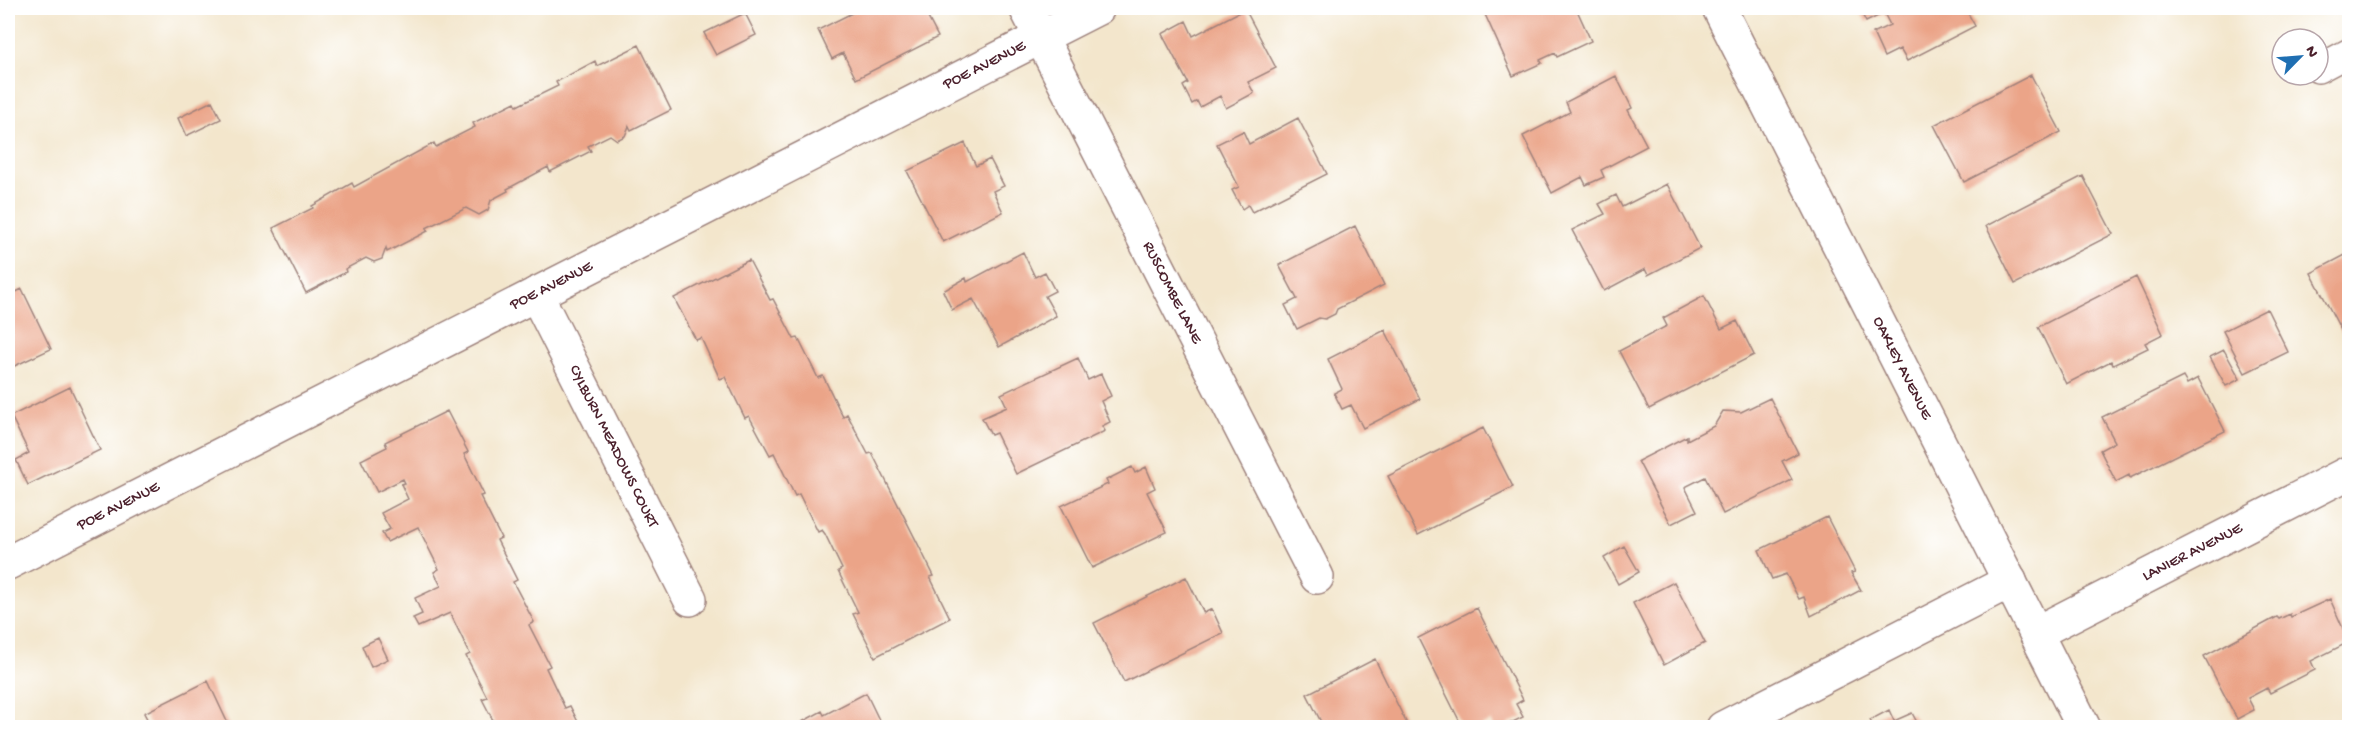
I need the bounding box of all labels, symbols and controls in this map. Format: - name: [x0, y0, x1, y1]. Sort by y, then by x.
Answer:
- north arrow: [2270, 27, 2330, 87]
- street label: POE AVENUE: [939, 36, 1030, 95]
- text: N: [2300, 43, 2321, 61]
- street label: RUSCOMBE LANE: [1138, 239, 1206, 348]
- street label: POE AVENUE: [506, 257, 597, 316]
- street label: OAKLEY AVENUE: [1868, 314, 1936, 424]
- street label: CYLBURN MEADOWS COURT: [564, 362, 662, 532]
- street label: POE AVENUE: [73, 477, 164, 536]
- street label: LANIER AVENUE: [2139, 519, 2247, 586]

